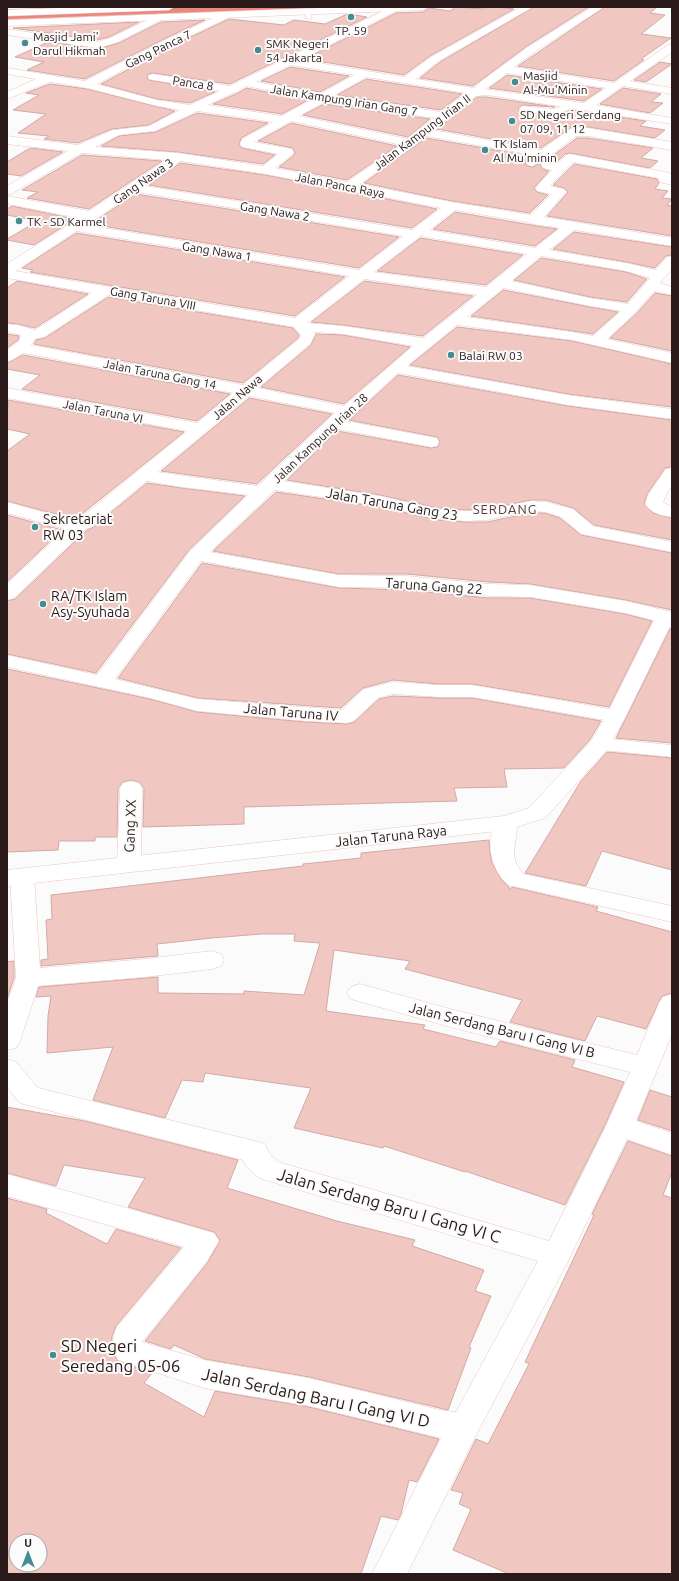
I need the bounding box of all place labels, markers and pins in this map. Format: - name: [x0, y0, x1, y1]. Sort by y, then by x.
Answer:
- marker: TP. 59: [346, 12, 356, 22]
- place label: TP. 59: [335, 24, 367, 37]
- place label: Masjid Jami' Darul Hikmah: [33, 30, 106, 57]
- place label: SMK Negeri 54 Jakarta: [266, 37, 329, 64]
- marker: Masjid Jami' Darul Hikmah: [20, 38, 30, 48]
- marker: SMK Negeri 54 Jakarta: [253, 45, 263, 55]
- place label: Masjid Al-Mu'Minin: [523, 69, 588, 96]
- marker: Masjid Al-Mu'Minin: [510, 77, 520, 87]
- place label: SD Negeri Serdang 07 09, 11 12: [520, 108, 621, 135]
- marker: SD Negeri Serdang 07 09, 11 12: [507, 116, 517, 126]
- place label: TK Islam Al Mu'minin: [493, 137, 557, 164]
- marker: TK Islam Al Mu'minin: [480, 145, 490, 155]
- place label: TK - SD Karmel: [27, 215, 106, 228]
- marker: TK - SD Karmel: [14, 216, 24, 226]
- place label: Balai RW 03: [459, 349, 523, 362]
- marker: Balai RW 03: [446, 350, 456, 360]
- place label: Sekretariat RW 03: [43, 511, 113, 543]
- marker: Sekretariat RW 03: [30, 522, 40, 532]
- place label: RA/TK Islam Asy-Syuhada: [51, 588, 130, 620]
- marker: RA/TK Islam Asy-Syuhada: [38, 599, 48, 609]
- place label: SD Negeri Seredang 05-06: [61, 1336, 180, 1375]
- marker: SD Negeri Seredang 05-06: [48, 1350, 58, 1360]

